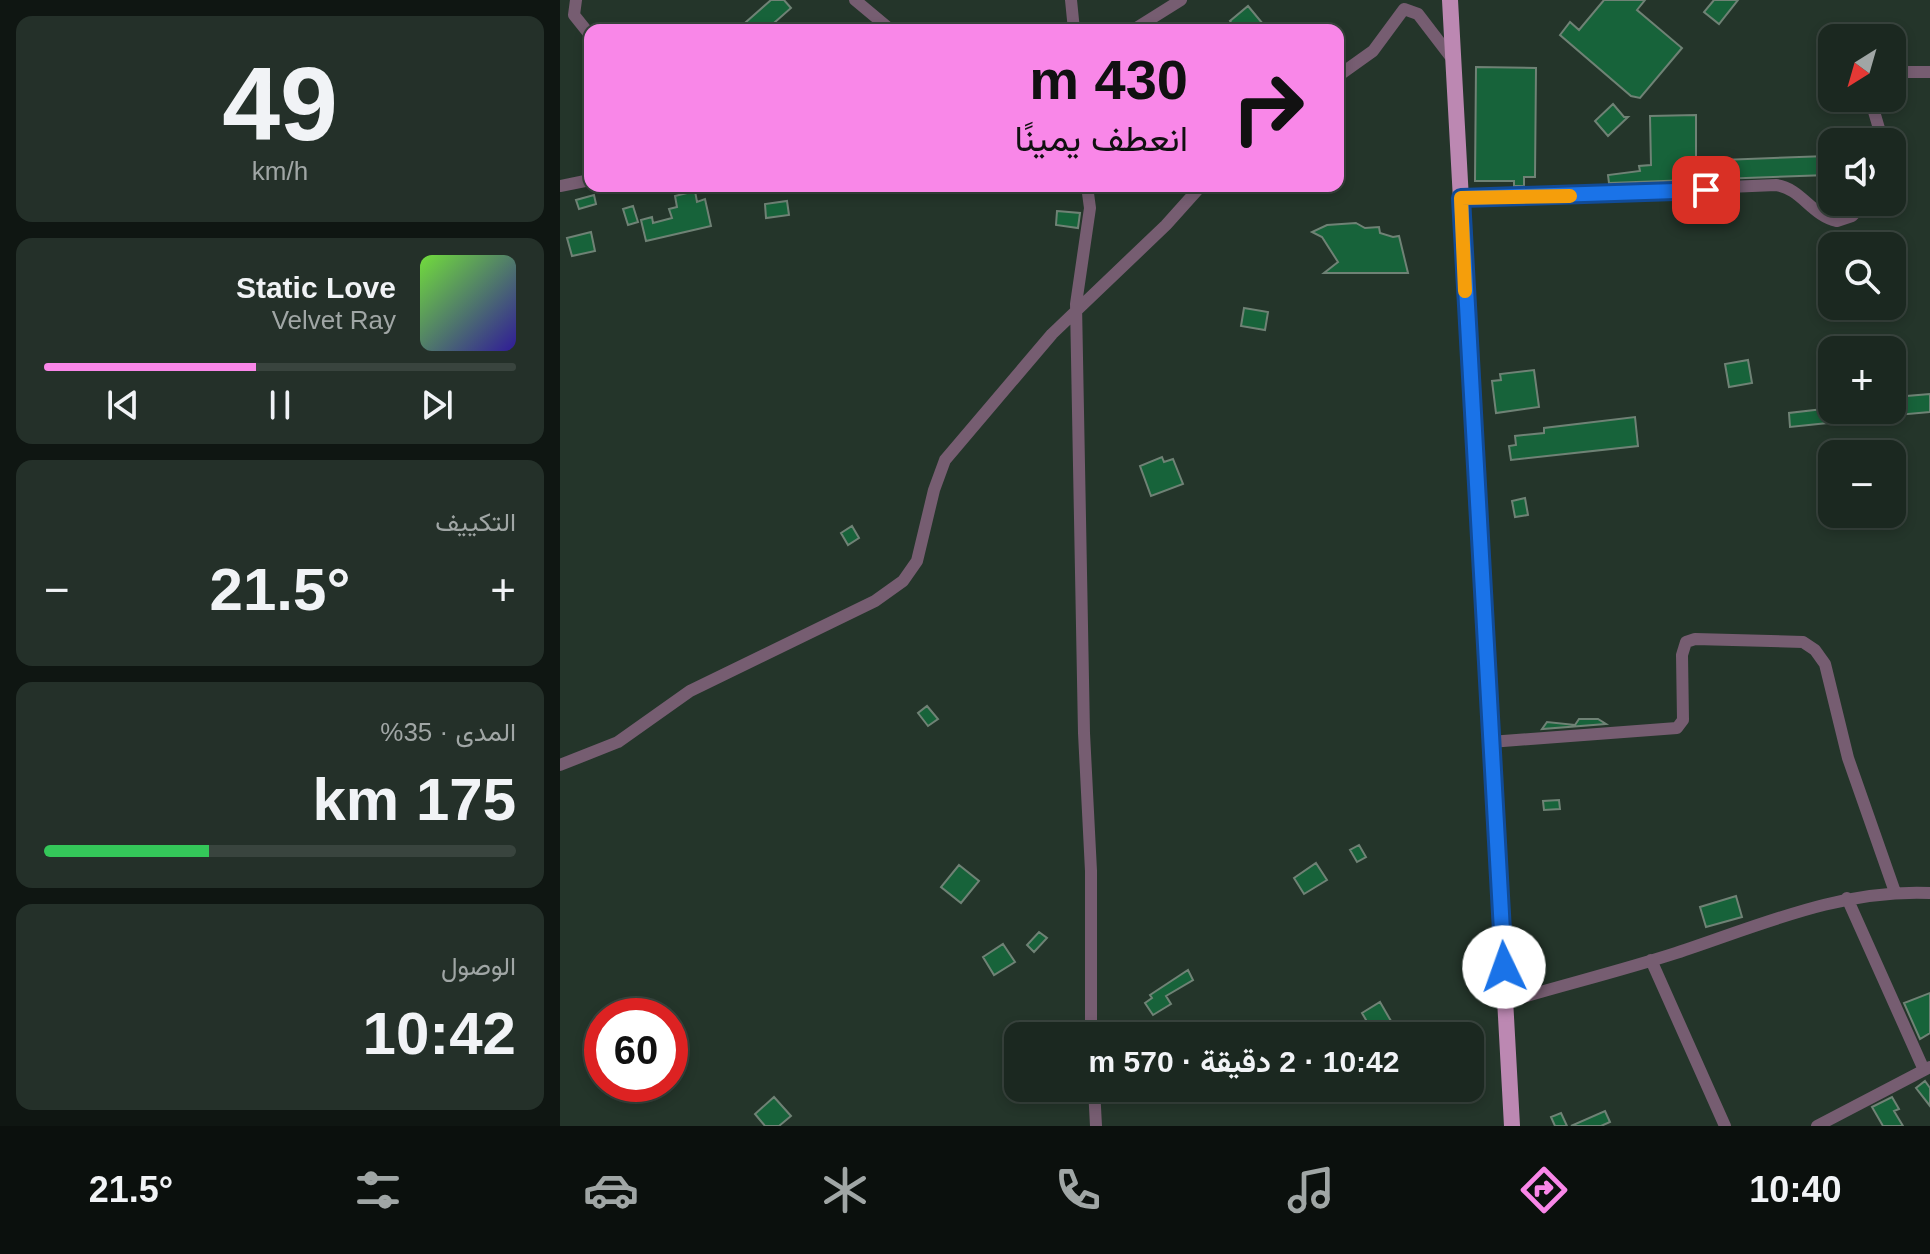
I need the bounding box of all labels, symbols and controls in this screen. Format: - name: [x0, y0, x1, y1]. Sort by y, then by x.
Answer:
- north arrow: [1818, 24, 1906, 112]
- map controls: [1818, 24, 1906, 528]
- text: 49: [222, 46, 338, 162]
- text: 430 m: [1029, 48, 1188, 111]
- icon: right: [1216, 56, 1320, 160]
- text: انعطف يمينًا: [1015, 118, 1188, 159]
- button: sound: [1818, 128, 1906, 216]
- text: km/h: [252, 156, 308, 186]
- pin: [1672, 156, 1740, 224]
- icon: arrive: [1684, 168, 1728, 212]
- button: search: [1818, 232, 1906, 320]
- text: Static Love: [236, 271, 396, 304]
- text: Velvet Ray: [272, 305, 396, 335]
- button: +: [1818, 336, 1906, 424]
- icon: previous: [101, 383, 145, 427]
- icon: pause: [258, 383, 302, 427]
- icon: next: [415, 383, 459, 427]
- button: −: [1818, 440, 1906, 528]
- text: التكييف: [435, 507, 516, 537]
- text: 21.5°: [210, 556, 350, 623]
- text: −: [44, 565, 70, 614]
- text: +: [490, 565, 516, 614]
- text: المدى · 35%: [380, 717, 516, 747]
- text: 175 km: [313, 766, 516, 833]
- position arrow: [1462, 925, 1546, 1009]
- text: الوصول: [441, 951, 516, 981]
- speed limit sign: 60: [584, 998, 688, 1102]
- text: 10:42: [363, 1000, 516, 1067]
- text: 10:42 · 2 دقيقة · 570 m: [1089, 1045, 1399, 1078]
- icon: filters: [350, 1162, 406, 1218]
- icon: car: [583, 1162, 639, 1218]
- icon: climate: [817, 1162, 873, 1218]
- icon: phone: [1050, 1162, 1106, 1218]
- icon: music: [1283, 1162, 1339, 1218]
- icon: directions: [1516, 1162, 1572, 1218]
- text: 21.5°: [89, 1169, 173, 1210]
- text: 10:40: [1749, 1169, 1841, 1210]

